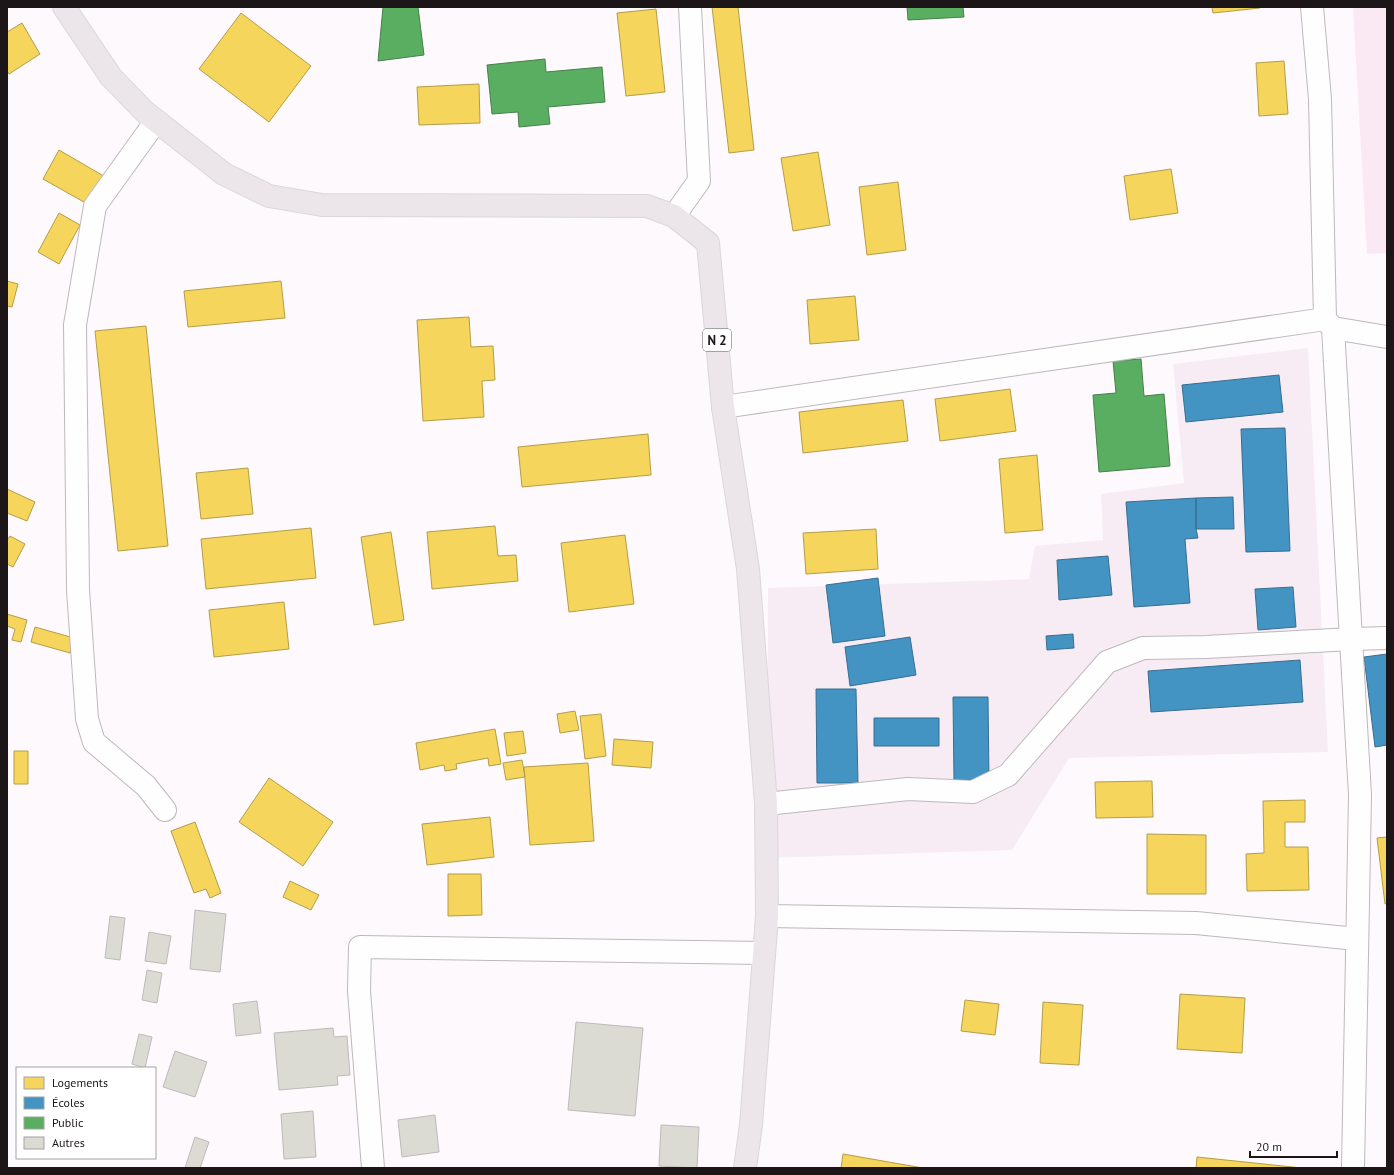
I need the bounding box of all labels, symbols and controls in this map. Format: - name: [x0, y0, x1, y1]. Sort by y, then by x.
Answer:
- road number: N 2: [703, 329, 731, 351]
- legend: [16, 1067, 156, 1159]
- text: Logements: [52, 1075, 108, 1090]
- text: Écoles: [52, 1095, 85, 1110]
- text: Public: [52, 1115, 84, 1130]
- scale bar: [1250, 1133, 1337, 1159]
- text: Autres: [52, 1135, 85, 1150]
- text: 20 m: [1256, 1139, 1282, 1154]

